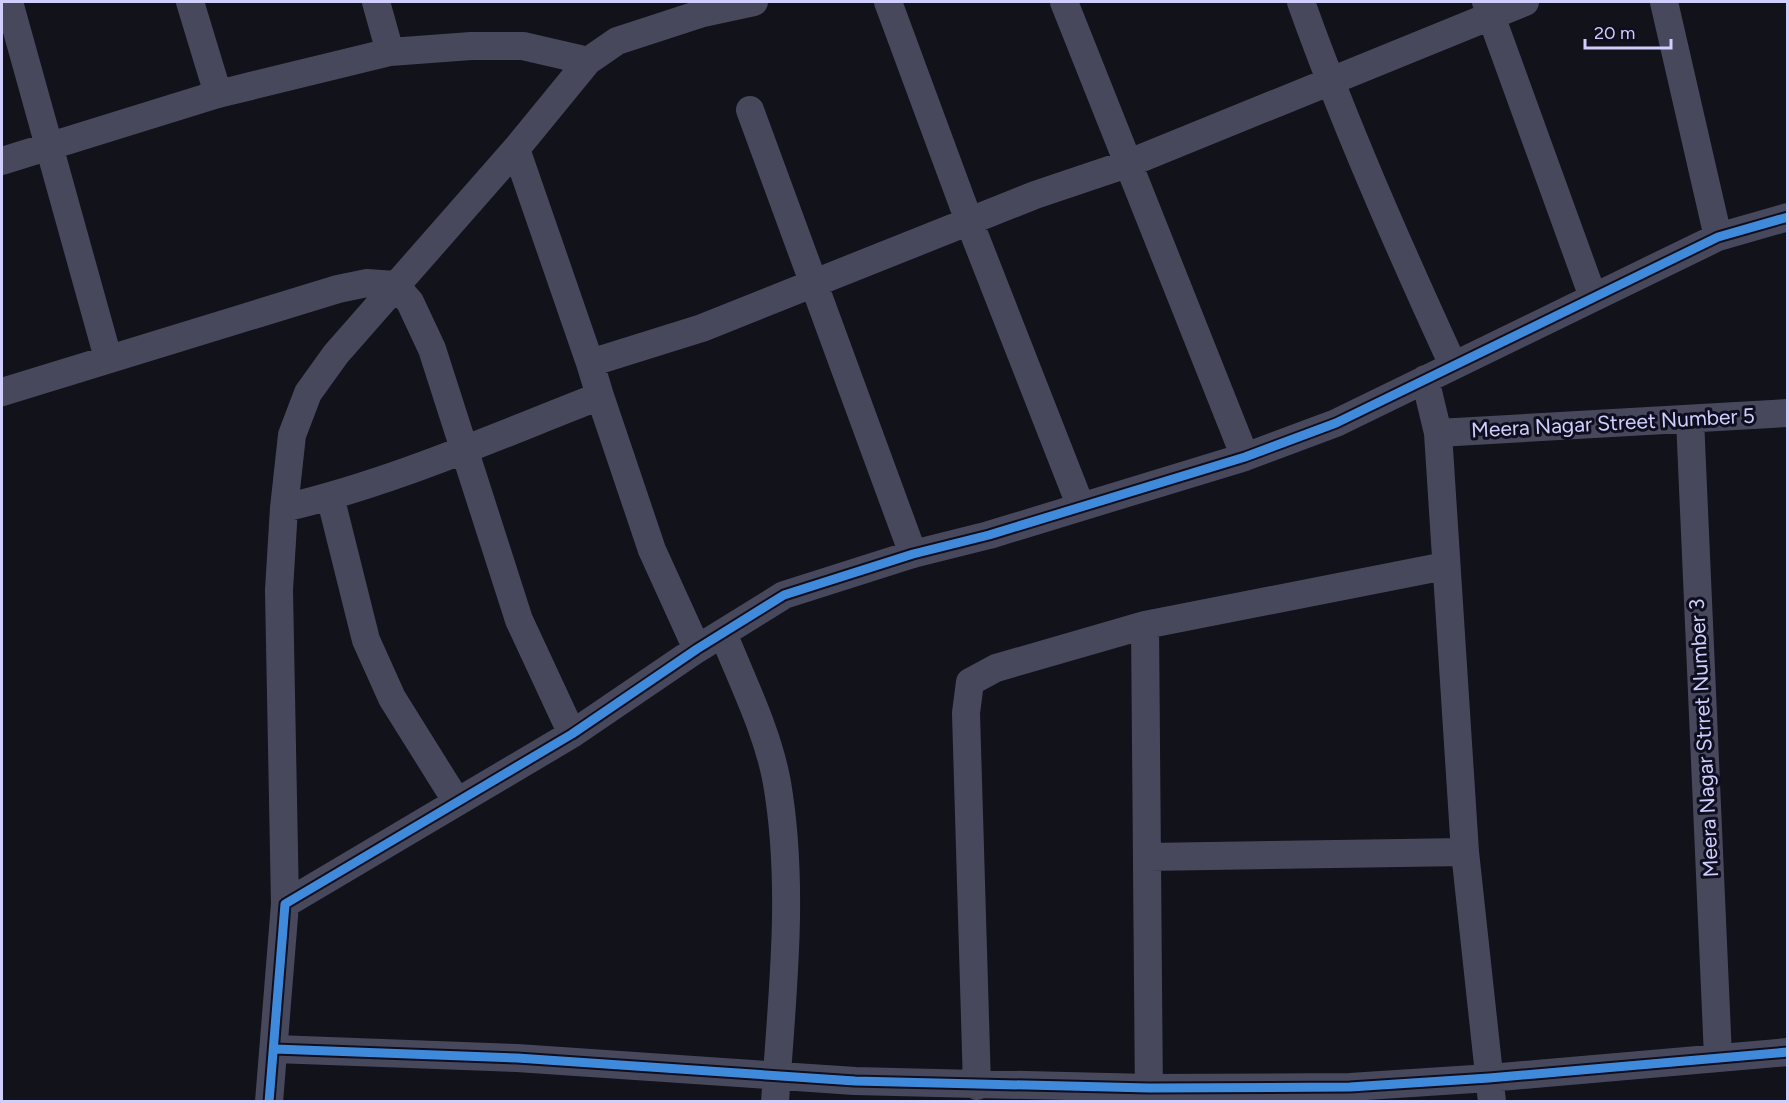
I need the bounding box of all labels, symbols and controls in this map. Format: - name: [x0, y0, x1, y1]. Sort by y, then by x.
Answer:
- scale bar: [1585, 12, 1670, 50]
- text: 20 m: [1594, 22, 1635, 44]
- street label: Meera Nagar Street Number 5: [1471, 403, 1755, 442]
- street label: Meera Nagar Strret Number 3: [1684, 598, 1723, 878]

